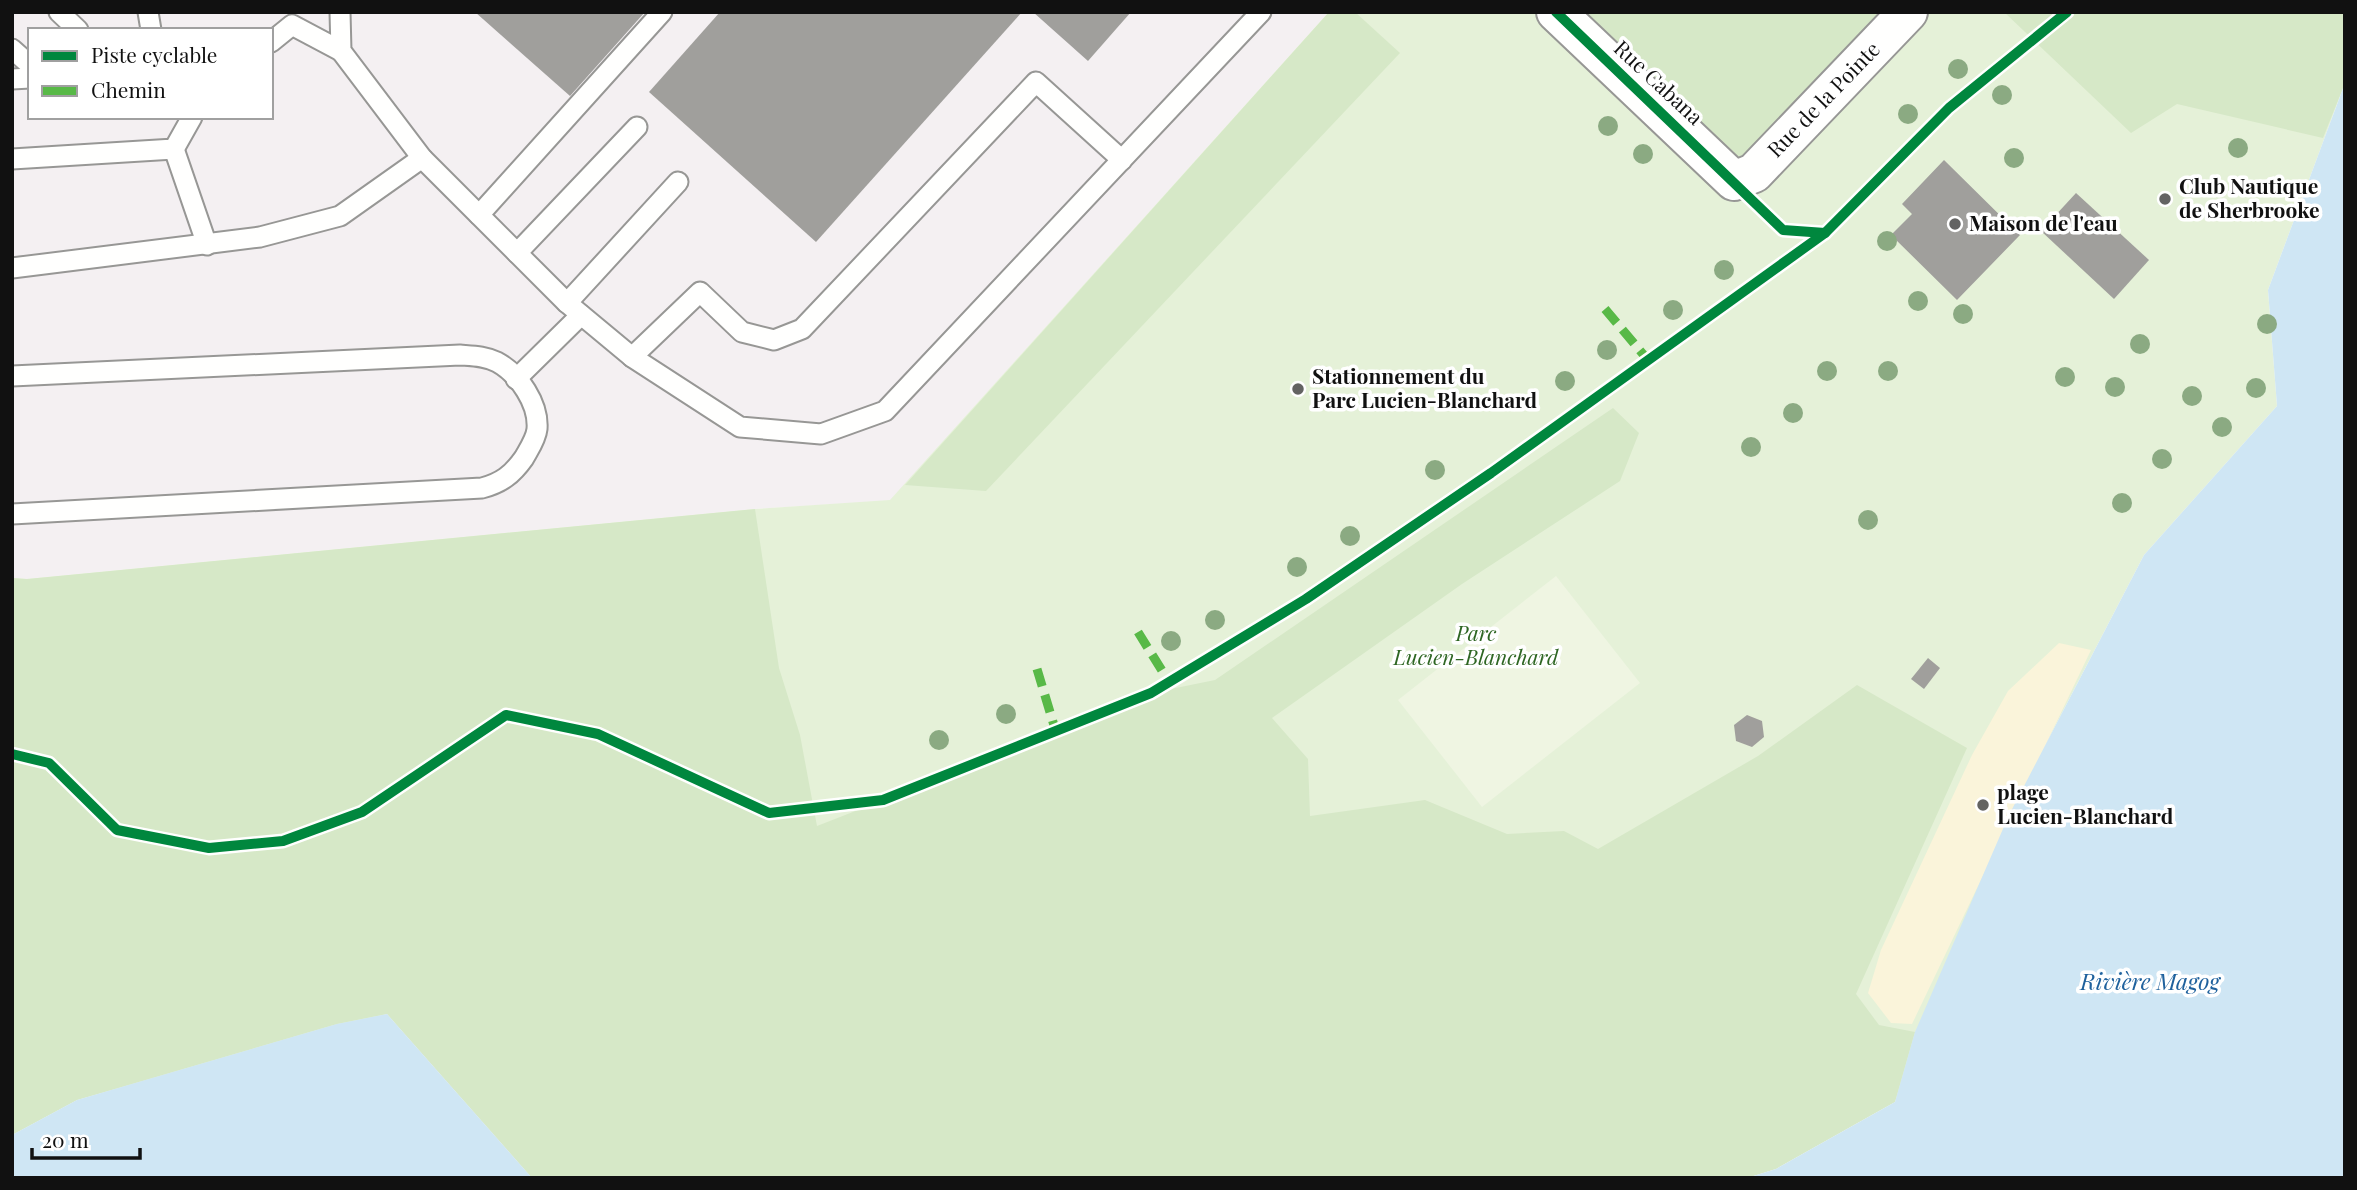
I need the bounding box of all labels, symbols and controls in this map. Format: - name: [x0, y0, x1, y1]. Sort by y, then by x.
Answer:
- legend: [28, 28, 273, 119]
- street label: Rue Cabana: [1609, 33, 1710, 130]
- street label: Rue de la Pointe: [1760, 35, 1885, 163]
- text: Piste cyclable: [91, 40, 217, 68]
- text: Chemin: [91, 75, 166, 103]
- place label: Club Nautique de Sherbrooke: [2179, 171, 2320, 223]
- marker: Club Nautique de Sherbrooke: [2157, 191, 2173, 207]
- place label: Maison de l'eau: [1969, 208, 2118, 236]
- marker: Maison de l'eau: [1947, 216, 1963, 232]
- place label: Stationnement du Parc Lucien-Blanchard: [1312, 361, 1538, 413]
- marker: Stationnement du Parc Lucien-Blanchard: [1290, 381, 1306, 397]
- park label: Parc Lucien-Blanchard: [1393, 618, 1559, 670]
- place label: plage Lucien-Blanchard: [1997, 777, 2174, 829]
- marker: plage Lucien-Blanchard: [1975, 797, 1991, 813]
- water label: Rivière Magog: [2079, 965, 2221, 996]
- scale bar: [32, 1116, 140, 1160]
- text: 20 m: [42, 1125, 89, 1153]

